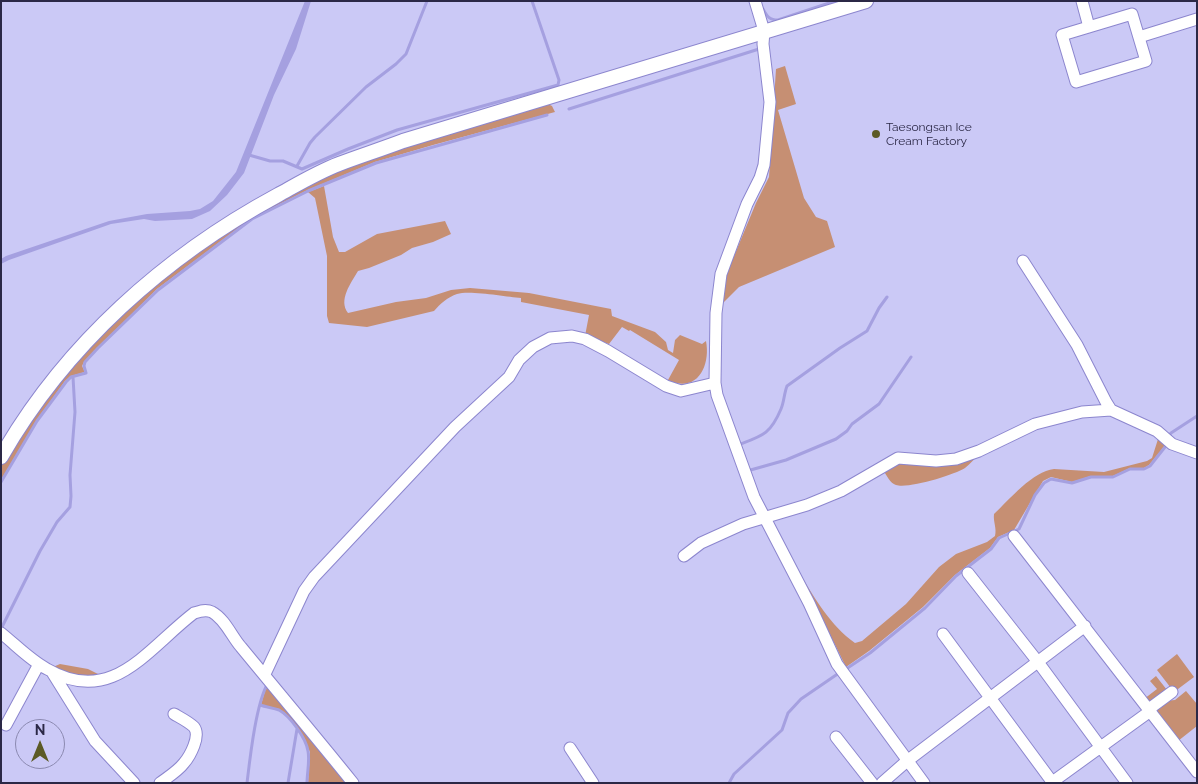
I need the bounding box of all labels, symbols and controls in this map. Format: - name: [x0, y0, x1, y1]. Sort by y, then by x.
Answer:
- place label: Taesongsan Ice Cream Factory: [886, 120, 972, 148]
- marker: Taesongsan Ice Cream Factory: [870, 128, 882, 140]
- north arrow: [15, 719, 65, 769]
- text: N: [35, 722, 45, 738]

